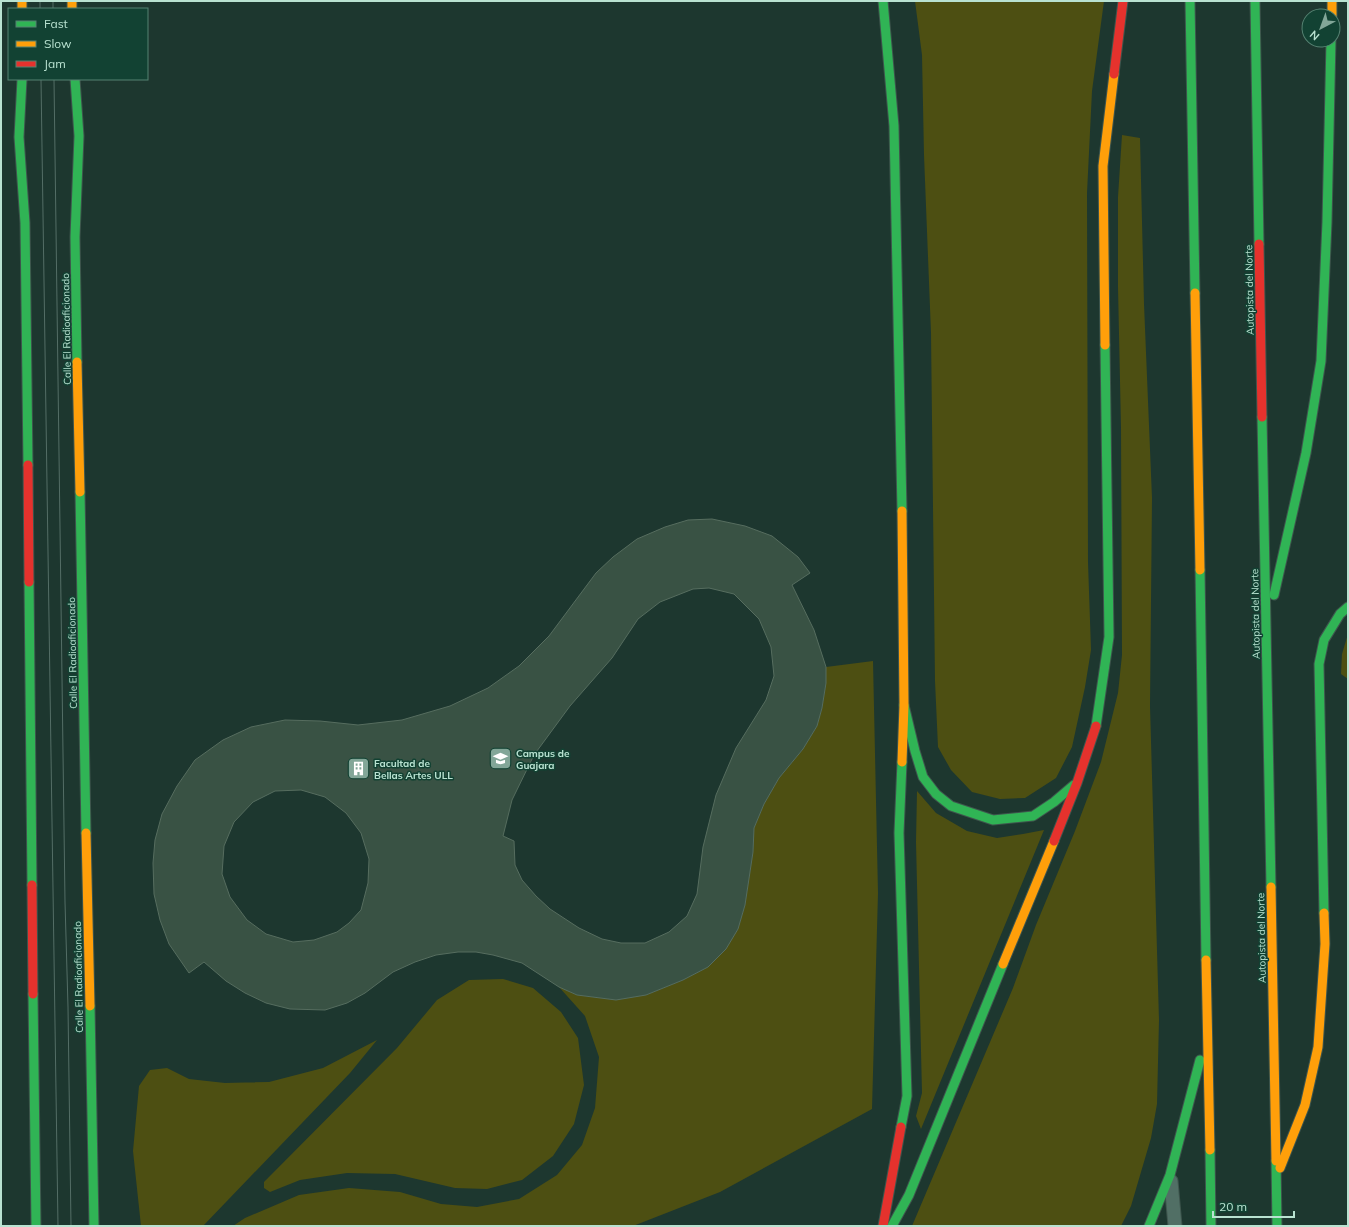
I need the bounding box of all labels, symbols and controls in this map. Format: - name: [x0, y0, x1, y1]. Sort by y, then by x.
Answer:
- legend: [8, 8, 148, 80]
- north arrow: [1301, 8, 1341, 48]
- text: Fast: [44, 16, 68, 31]
- text: N: [1307, 28, 1322, 44]
- text: Slow: [44, 36, 72, 51]
- text: Jam: [44, 56, 66, 71]
- street label: Autopista del Norte: [1242, 245, 1257, 335]
- street label: Calle El Radioaficionado: [59, 273, 74, 385]
- street label: Autopista del Norte: [1248, 569, 1263, 659]
- street label: Calle El Radioaficionado: [65, 597, 80, 709]
- school or university icon: Campus de Guajara: [488, 746, 514, 772]
- place label: Campus de Guajara: [516, 747, 570, 772]
- building icon: Facultad de Bellas Artes ULL: [345, 756, 371, 782]
- place label: Facultad de Bellas Artes ULL: [374, 757, 453, 782]
- street label: Autopista del Norte: [1254, 893, 1269, 983]
- street label: Calle El Radioaficionado: [71, 921, 86, 1033]
- scale bar: [1213, 1193, 1294, 1219]
- text: 20 m: [1219, 1199, 1247, 1214]

